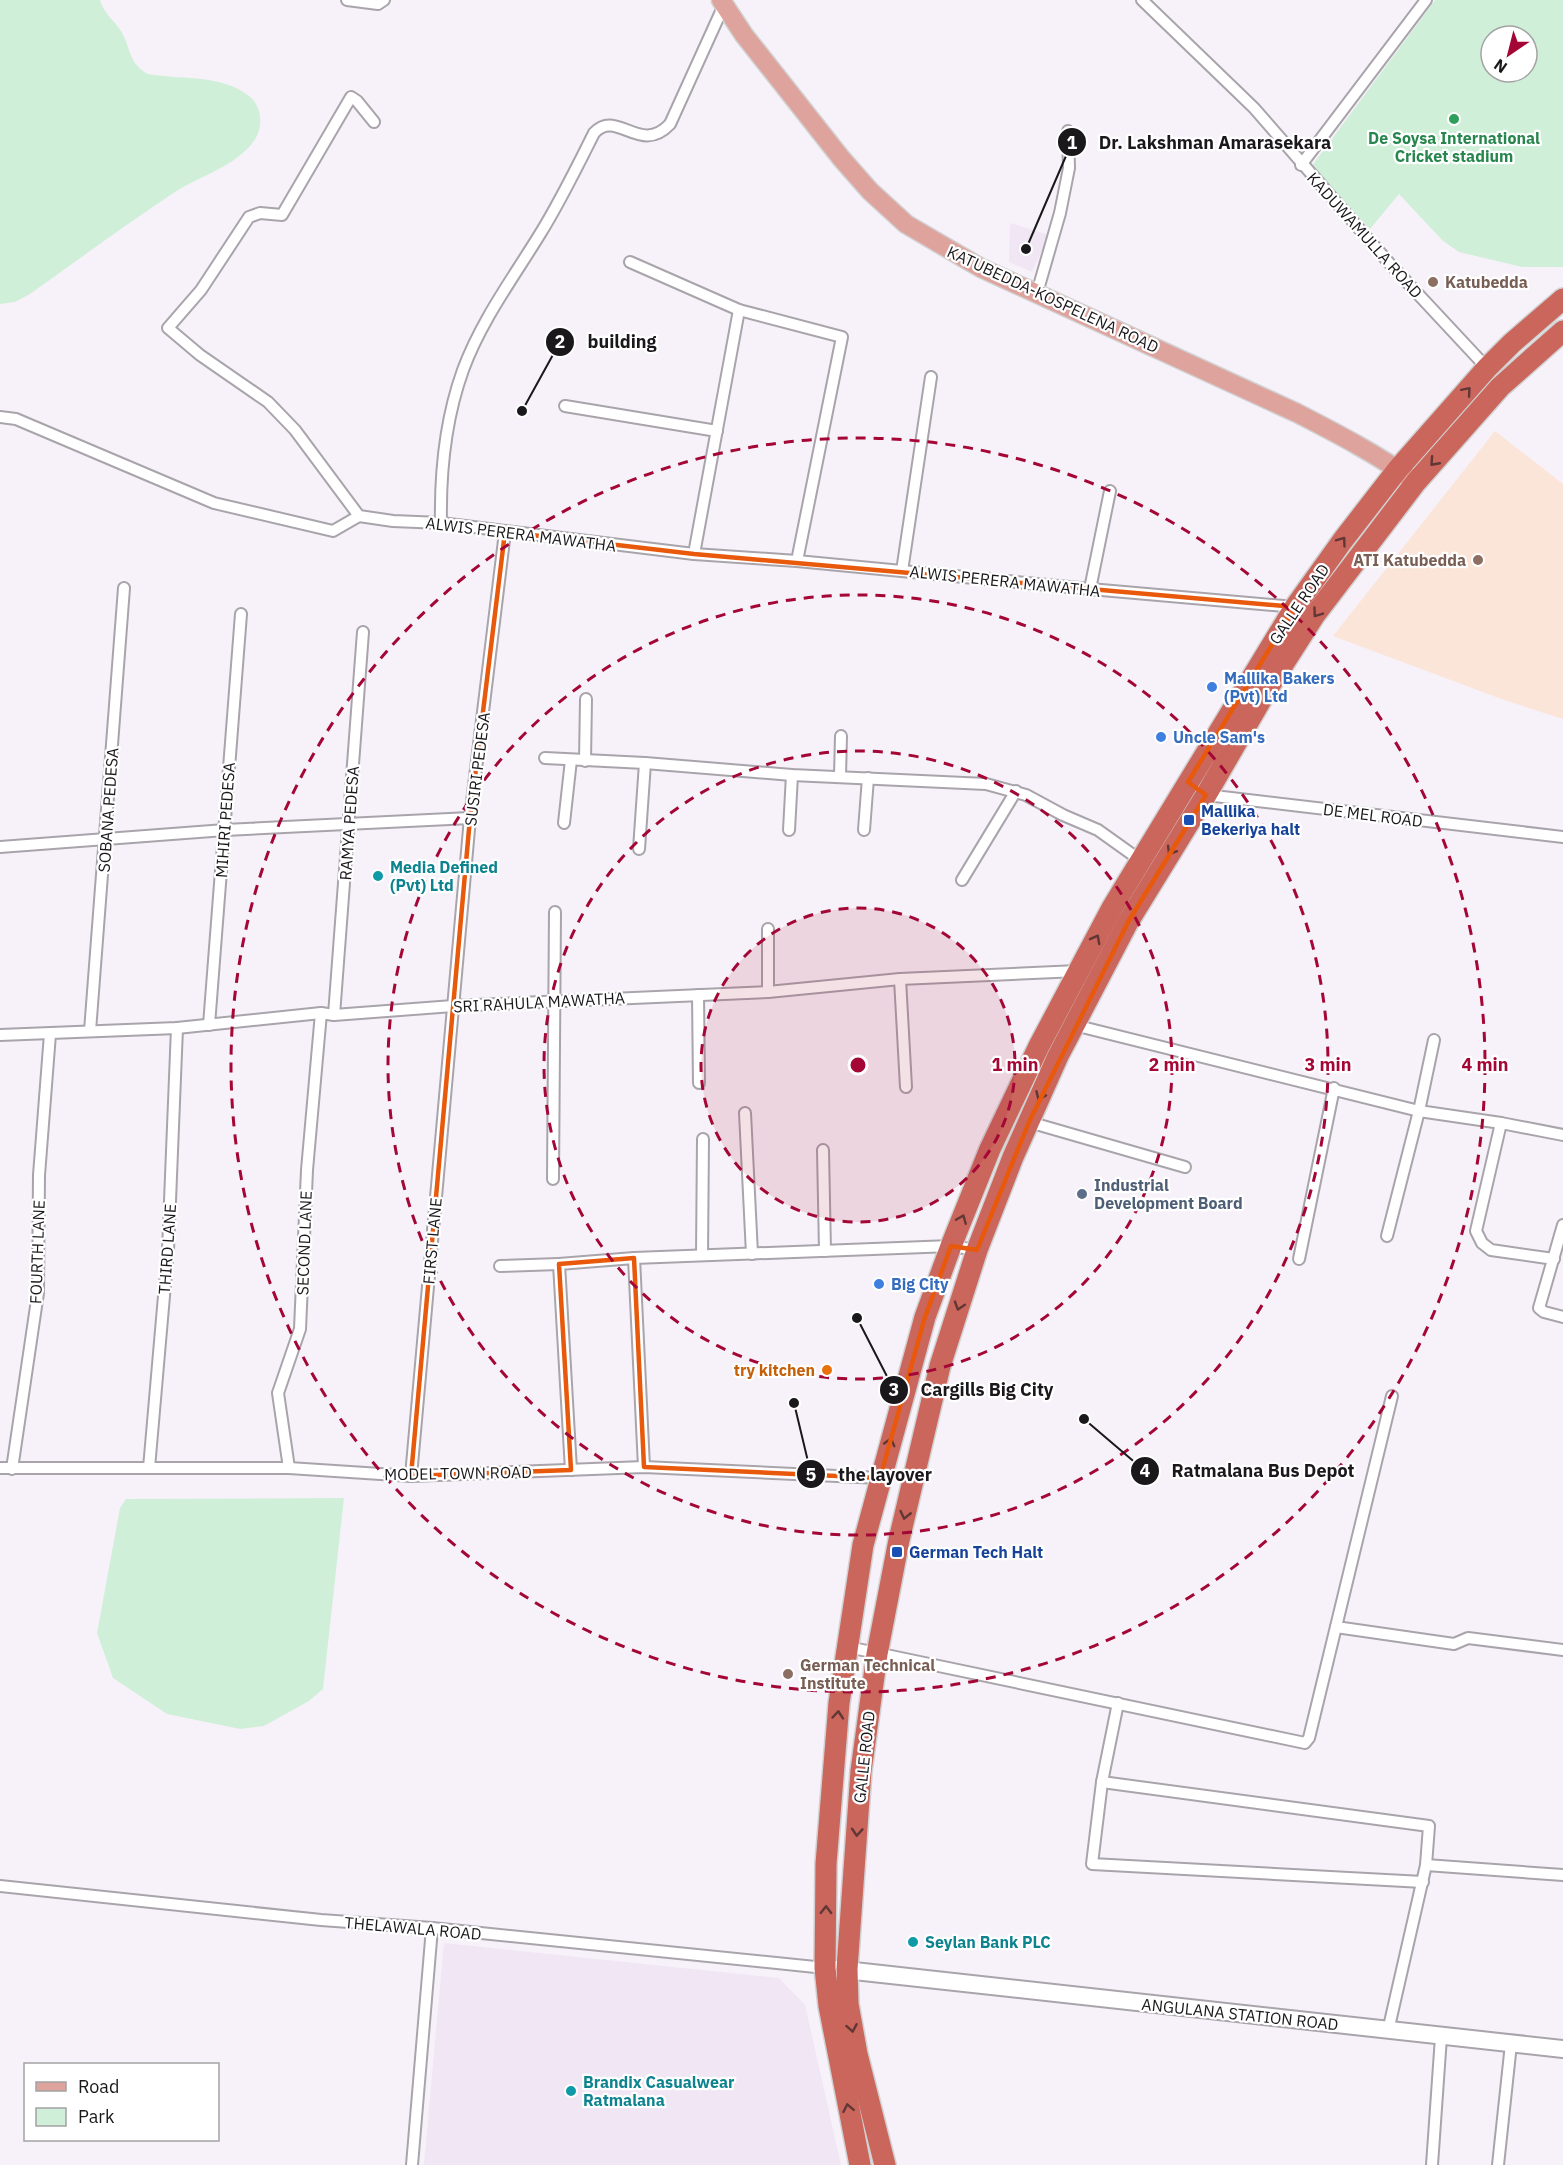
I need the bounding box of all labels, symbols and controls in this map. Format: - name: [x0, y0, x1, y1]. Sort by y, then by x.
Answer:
- north arrow: [1479, 24, 1539, 84]
- text: N: [1490, 55, 1511, 78]
- marker: De Soysa International Cricket stadium: [1447, 112, 1461, 126]
- callout: Dr. Lakshman Amarasekara: [1057, 124, 1344, 160]
- place label: De Soysa International Cricket stadium: [1368, 128, 1540, 166]
- text: 1: [1067, 131, 1078, 154]
- text: Dr. Lakshman Amarasekara: [1099, 131, 1331, 154]
- street label: KADUWAMULLA ROAD: [1303, 168, 1427, 302]
- street label: KATUBEDDA-KOSPELENA ROAD: [944, 241, 1162, 357]
- place label: Katubedda: [1445, 272, 1528, 292]
- marker: Katubedda: [1426, 275, 1440, 289]
- callout: building: [545, 324, 668, 360]
- text: 2: [555, 330, 565, 353]
- text: building: [587, 330, 657, 353]
- one-way arrow: [1459, 387, 1470, 398]
- one-way arrow: [1430, 455, 1441, 466]
- street label: ALWIS PERERA MAWATHA: [425, 512, 617, 556]
- one-way arrow: [1335, 537, 1346, 548]
- place label: ATI Katubedda: [1353, 550, 1466, 570]
- marker: ATI Katubedda: [1471, 553, 1485, 567]
- street label: GALLE ROAD: [1265, 560, 1333, 648]
- street label: ALWIS PERERA MAWATHA: [909, 561, 1101, 601]
- one-way arrow: [1313, 606, 1324, 617]
- place label: Mallika Bakers (Pvt) Ltd: [1224, 668, 1335, 706]
- marker: Mallika Bakers (Pvt) Ltd: [1205, 680, 1219, 694]
- street label: SUSIRI PEDESA: [460, 711, 494, 827]
- place label: Uncle Sam's: [1173, 727, 1265, 747]
- marker: Uncle Sam's: [1154, 730, 1168, 744]
- street label: SOBANA PEDESA: [94, 747, 122, 873]
- street label: MIHIRI PEDESA: [211, 761, 239, 879]
- street label: RAMYA PEDESA: [335, 765, 363, 881]
- street label: DE MEL ROAD: [1322, 799, 1424, 831]
- place label: Mallika Bekeriya halt: [1201, 801, 1300, 839]
- marker: Mallika Bekeriya halt: [1182, 813, 1196, 827]
- one-way arrow: [1167, 845, 1179, 855]
- place label: Media Defined (Pvt) Ltd: [390, 857, 498, 895]
- marker: Media Defined (Pvt) Ltd: [371, 869, 385, 883]
- one-way arrow: [1088, 934, 1100, 945]
- street label: SRI RAHULA MAWATHA: [453, 988, 625, 1016]
- text: 1 min: [991, 1053, 1039, 1076]
- text: 2 min: [1148, 1053, 1196, 1076]
- text: 3 min: [1304, 1053, 1352, 1076]
- text: 4 min: [1461, 1053, 1509, 1076]
- centre of rings: [848, 1055, 868, 1075]
- one-way arrow: [1035, 1090, 1047, 1101]
- place label: Industrial Development Board: [1094, 1175, 1243, 1213]
- marker: Industrial Development Board: [1075, 1187, 1089, 1201]
- street label: SECOND LANE: [292, 1190, 316, 1296]
- street label: FIRST LANE: [418, 1197, 446, 1285]
- street label: FOURTH LANE: [25, 1200, 49, 1304]
- street label: THIRD LANE: [154, 1203, 180, 1295]
- one-way arrow: [955, 1214, 967, 1225]
- place label: Big City: [891, 1274, 949, 1294]
- marker: Big City: [872, 1277, 886, 1291]
- one-way arrow: [954, 1300, 966, 1311]
- place label: try kitchen: [734, 1360, 815, 1380]
- marker: try kitchen: [820, 1363, 834, 1377]
- callout: Cargills Big City: [879, 1372, 1066, 1408]
- text: 3: [889, 1378, 899, 1401]
- text: Cargills Big City: [921, 1378, 1054, 1401]
- one-way arrow: [883, 1437, 895, 1447]
- callout: Ratmalana Bus Depot: [1130, 1453, 1367, 1489]
- callout: the layover: [796, 1456, 944, 1492]
- text: 4: [1140, 1459, 1151, 1482]
- text: Ratmalana Bus Depot: [1172, 1459, 1355, 1482]
- street label: MODEL TOWN ROAD: [384, 1462, 532, 1484]
- text: 5: [806, 1463, 817, 1486]
- text: the layover: [838, 1463, 932, 1486]
- one-way arrow: [899, 1510, 912, 1520]
- place label: German Tech Halt: [909, 1542, 1043, 1562]
- marker: German Tech Halt: [890, 1545, 904, 1559]
- place label: German Technical Institute: [800, 1655, 935, 1693]
- marker: German Technical Institute: [781, 1667, 795, 1681]
- street label: GALLE ROAD: [849, 1710, 879, 1804]
- one-way arrow: [831, 1711, 844, 1720]
- one-way arrow: [850, 1827, 863, 1836]
- one-way arrow: [820, 1905, 832, 1914]
- street label: THELAWALA ROAD: [344, 1912, 482, 1944]
- place label: Seylan Bank PLC: [925, 1932, 1051, 1952]
- marker: Seylan Bank PLC: [906, 1935, 920, 1949]
- street label: ANGULANA STATION ROAD: [1141, 1994, 1339, 2034]
- one-way arrow: [845, 2022, 858, 2032]
- legend: [24, 2063, 219, 2141]
- place label: Brandix Casualwear Ratmalana: [583, 2072, 735, 2110]
- text: Road: [78, 2075, 119, 2098]
- marker: Brandix Casualwear Ratmalana: [564, 2084, 578, 2098]
- one-way arrow: [842, 2103, 855, 2113]
- text: Park: [78, 2105, 115, 2128]

